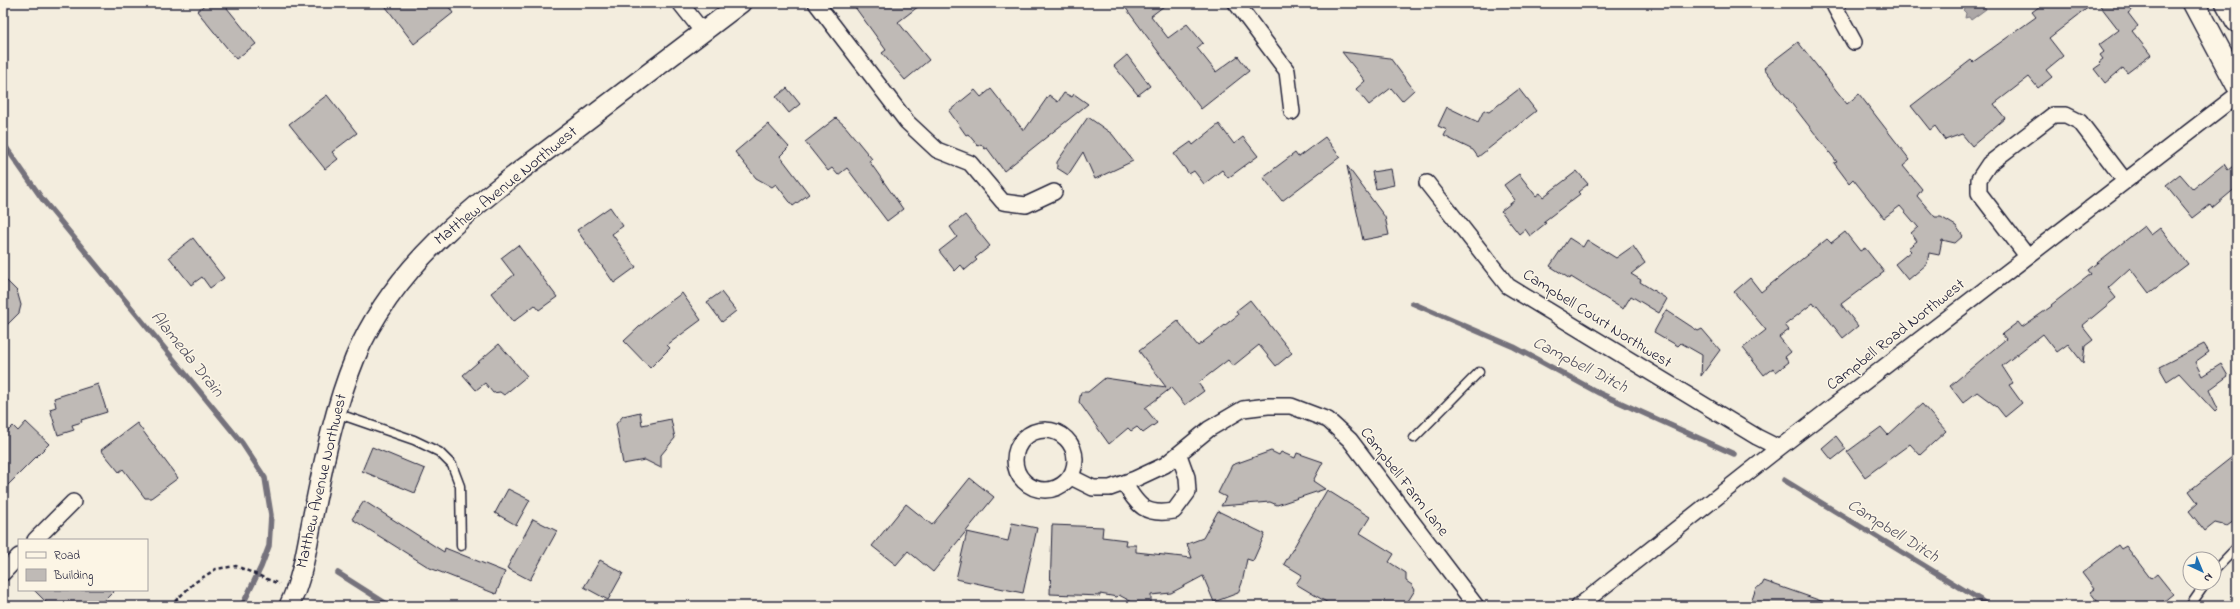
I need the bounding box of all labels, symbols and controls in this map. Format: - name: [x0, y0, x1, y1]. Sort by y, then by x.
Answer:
- street label: Matthew Avenue Northwest: [429, 120, 583, 251]
- street label: Campbell Court Northwest: [1518, 263, 1677, 375]
- street label: Campbell Road Northwest: [1822, 273, 1971, 397]
- water label: Alameda Drain: [144, 305, 230, 403]
- water label: Campbell Ditch: [1528, 330, 1633, 400]
- street label: Matthew Avenue Northwest: [290, 391, 354, 571]
- street label: Campbell Farm Lane: [1354, 422, 1455, 542]
- water label: Campbell Ditch: [1842, 493, 1944, 570]
- legend: [18, 539, 148, 591]
- text: Road: [54, 547, 80, 565]
- north arrow: [2182, 551, 2222, 591]
- text: Building: [53, 567, 93, 586]
- text: N: [2200, 569, 2216, 586]

